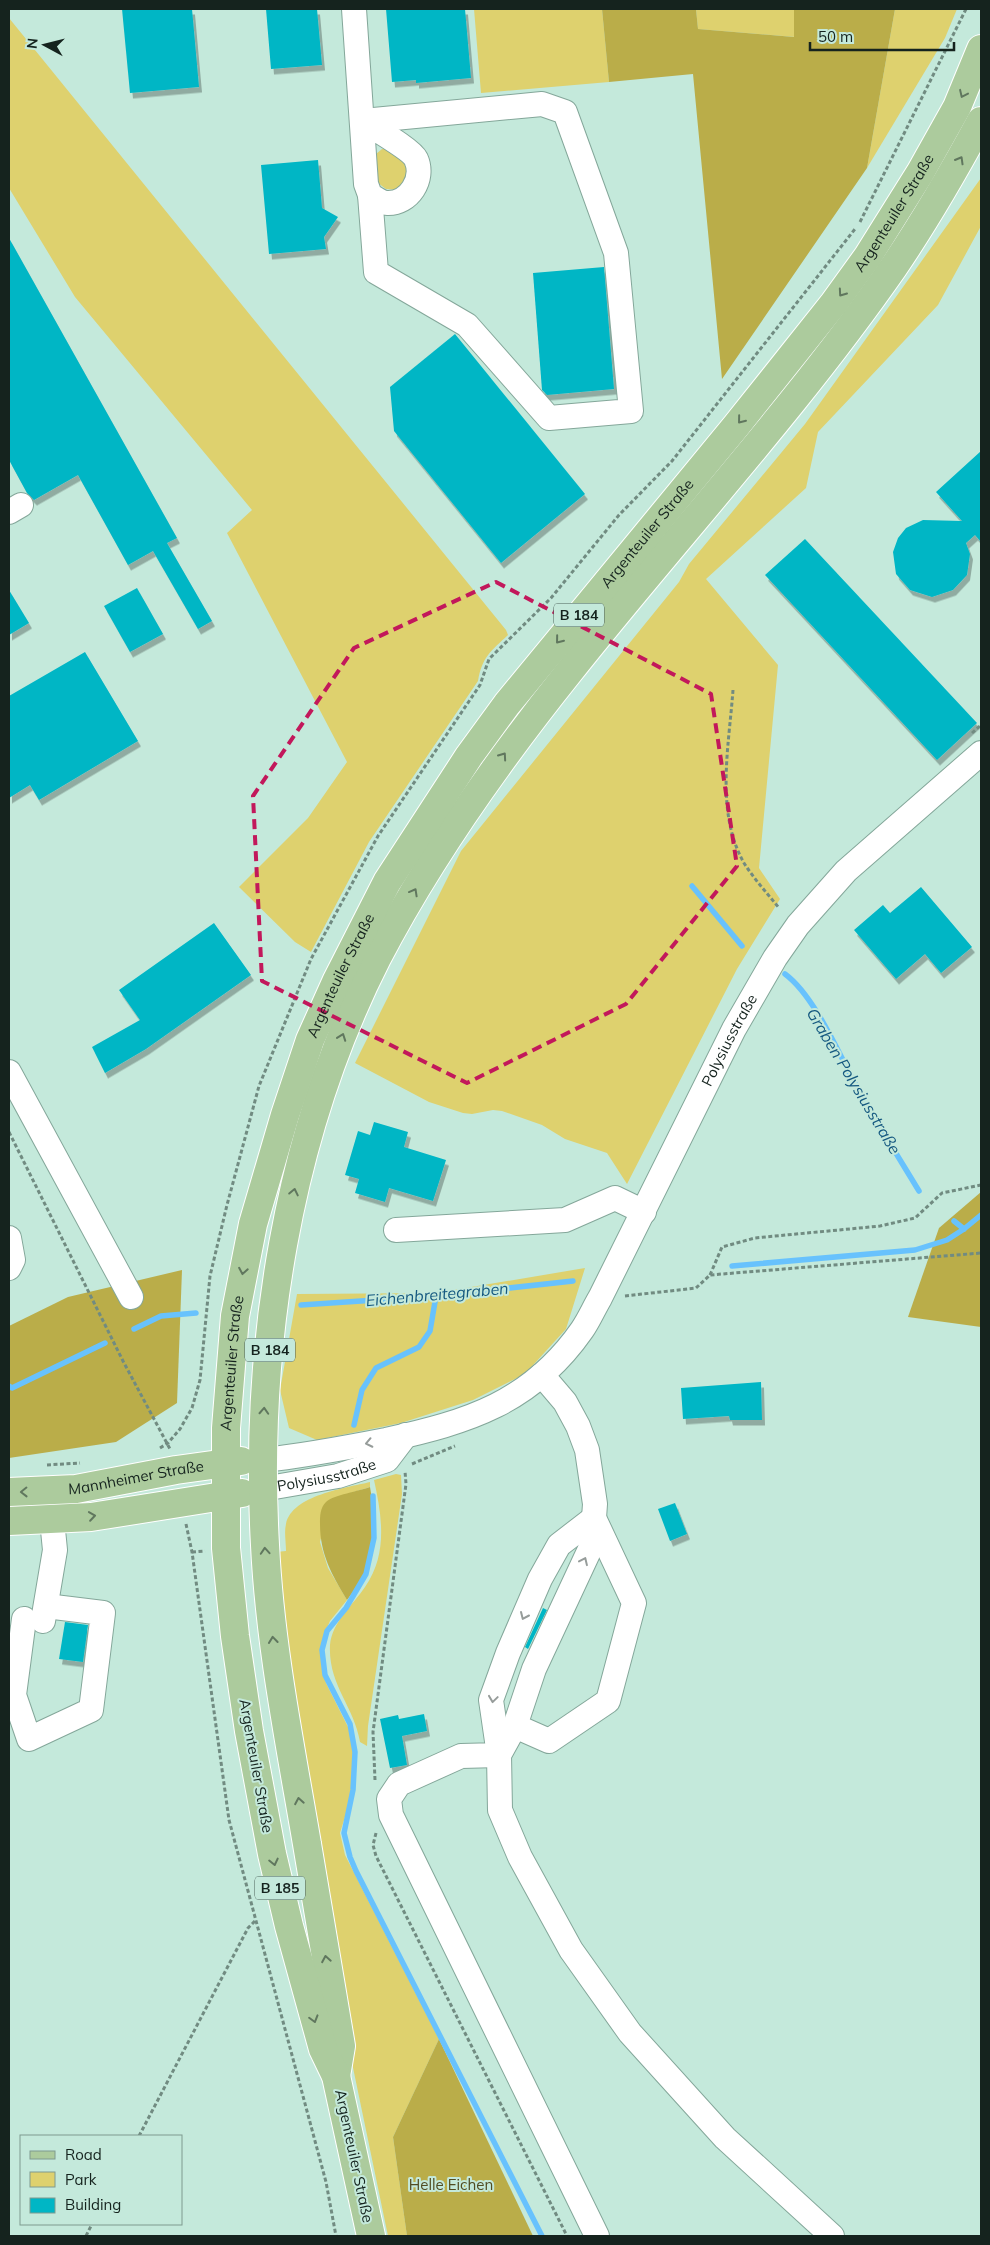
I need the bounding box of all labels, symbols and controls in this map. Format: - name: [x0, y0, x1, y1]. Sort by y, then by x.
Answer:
- north arrow: [20, 20, 70, 70]
- scale bar: [810, 20, 954, 52]
- text: 50 m: [818, 27, 853, 46]
- text: N: [23, 37, 42, 50]
- one-way arrow: [959, 89, 969, 98]
- street label: Argenteuiler Straße: [850, 150, 938, 276]
- one-way arrow: [954, 156, 964, 165]
- one-way arrow: [839, 287, 848, 297]
- one-way arrow: [739, 414, 747, 423]
- street label: Argenteuiler Straße: [596, 475, 697, 592]
- road number: B 184: [554, 604, 604, 626]
- one-way arrow: [556, 634, 565, 643]
- one-way arrow: [497, 752, 506, 762]
- one-way arrow: [408, 888, 418, 897]
- street label: Argenteuiler Straße: [302, 910, 378, 1041]
- street label: Polysiusstraße: [697, 991, 761, 1089]
- water label: Graben Polysiusstraße: [802, 1004, 906, 1158]
- one-way arrow: [336, 1034, 346, 1042]
- one-way arrow: [288, 1188, 299, 1197]
- one-way arrow: [238, 1267, 248, 1276]
- water label: Eichenbreitegraben: [365, 1278, 509, 1310]
- street label: Argenteuiler Straße: [216, 1294, 248, 1432]
- road number: B 184: [245, 1338, 295, 1362]
- one-way arrow: [259, 1407, 270, 1415]
- one-way arrow: [364, 1437, 373, 1448]
- street label: Polysiusstraße: [275, 1454, 378, 1495]
- street label: Mannheimer Straße: [68, 1456, 205, 1498]
- one-way arrow: [20, 1487, 28, 1497]
- one-way arrow: [89, 1511, 97, 1522]
- one-way arrow: [260, 1547, 271, 1555]
- one-way arrow: [578, 1557, 589, 1566]
- one-way arrow: [519, 1611, 530, 1620]
- one-way arrow: [268, 1636, 279, 1644]
- one-way arrow: [488, 1695, 499, 1703]
- street label: Argenteuiler Straße: [235, 1697, 278, 1834]
- one-way arrow: [295, 1796, 305, 1805]
- one-way arrow: [268, 1858, 279, 1867]
- road number: B 185: [255, 1876, 305, 1900]
- one-way arrow: [321, 1955, 331, 1964]
- one-way arrow: [309, 2015, 319, 2023]
- street label: Argenteuiler Straße: [331, 2088, 378, 2224]
- legend: [20, 2135, 182, 2225]
- text: Road: [65, 2145, 102, 2164]
- text: Park: [65, 2170, 97, 2189]
- park label: Helle Eichen: [409, 2175, 493, 2194]
- text: Building: [65, 2195, 121, 2214]

